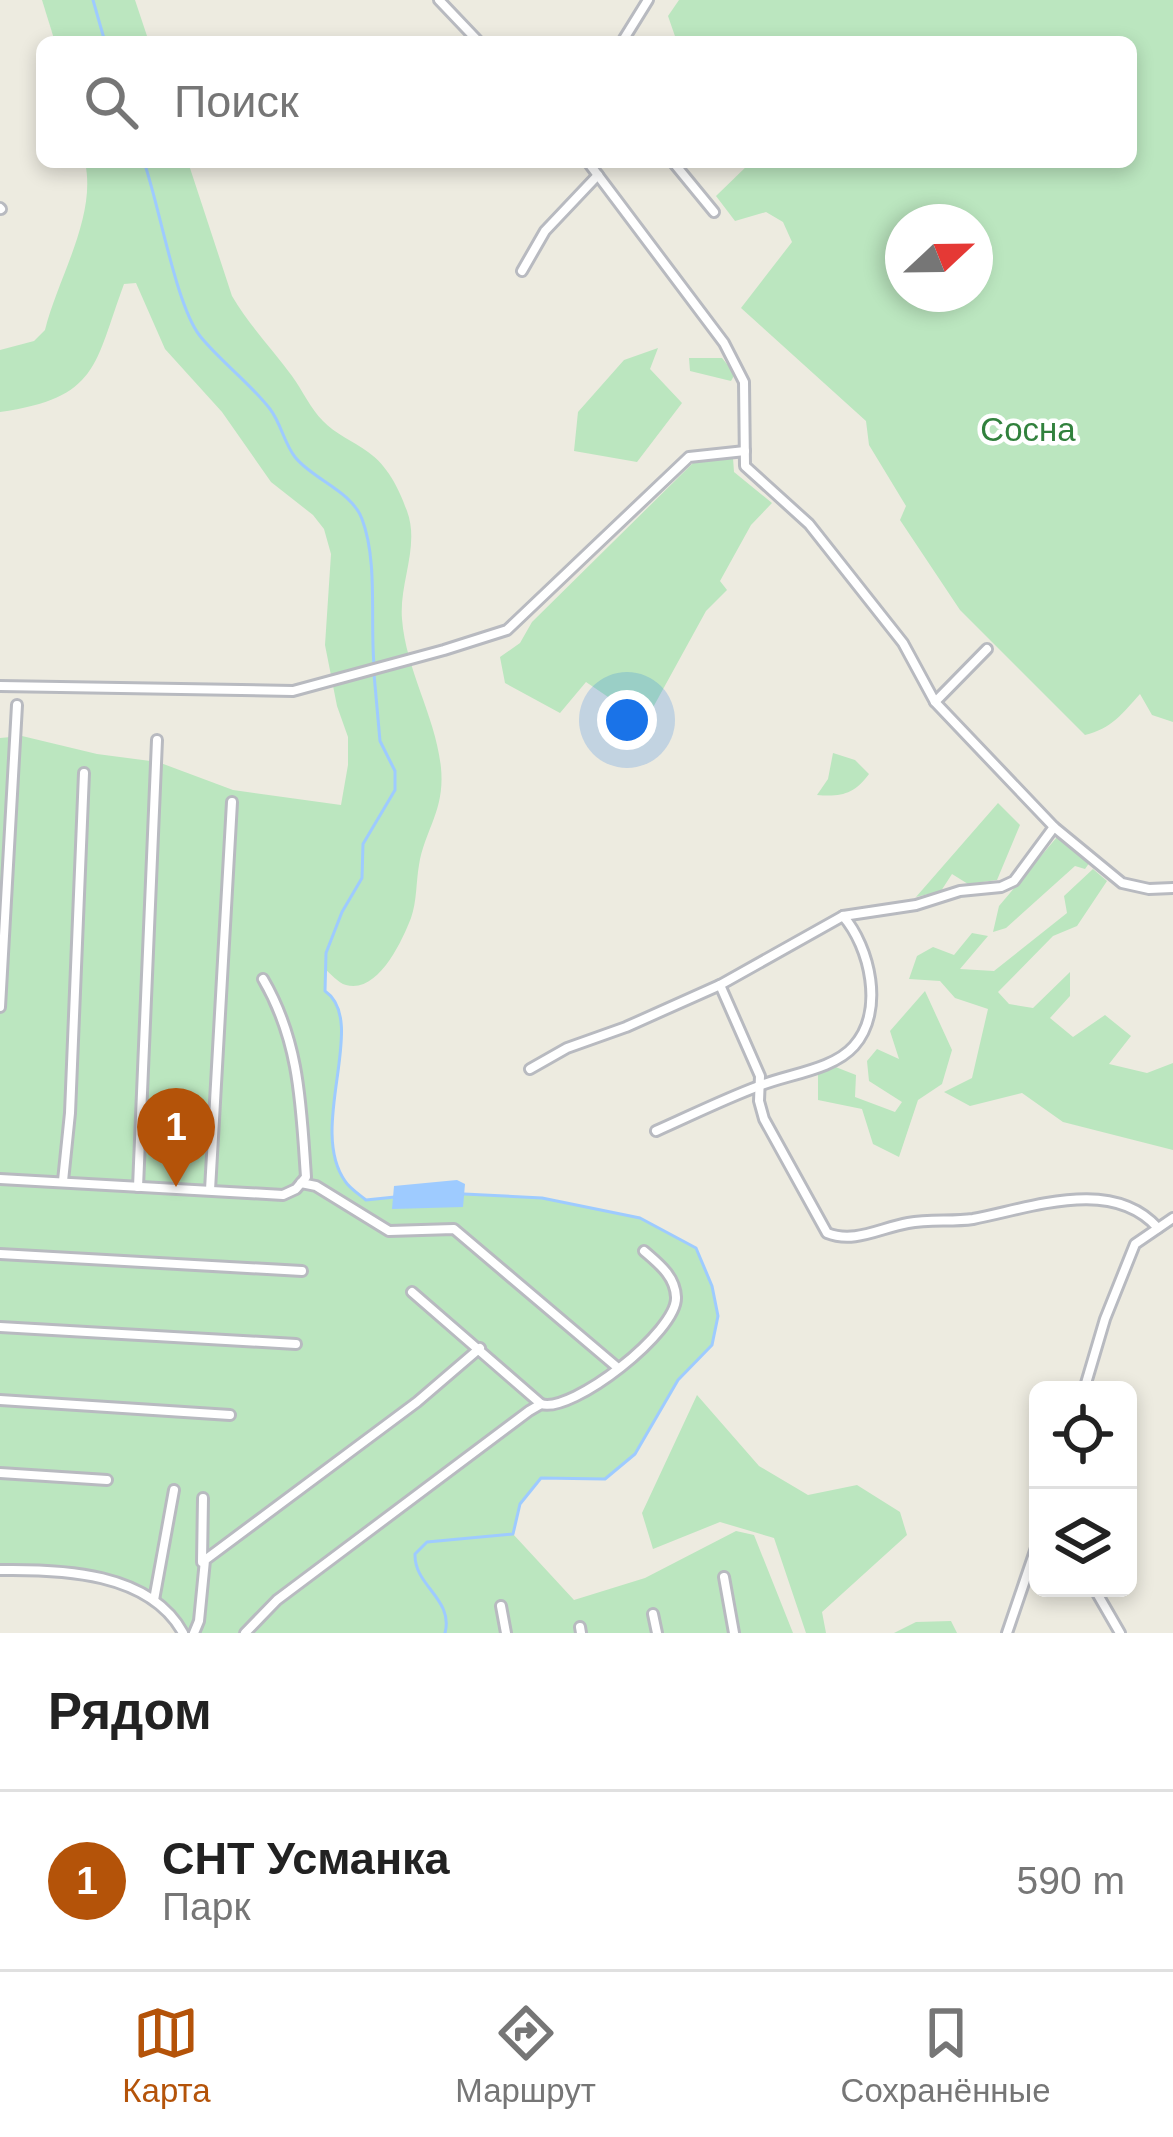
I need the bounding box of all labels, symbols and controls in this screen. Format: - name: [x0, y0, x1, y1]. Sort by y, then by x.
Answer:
- search box: [36, 36, 1137, 168]
- icon: search: [78, 69, 144, 135]
- text: Поиск: [174, 76, 299, 127]
- north arrow: [885, 204, 993, 312]
- park label: Сосна: [980, 411, 1076, 448]
- your location: [597, 690, 657, 750]
- pin: 1: [137, 1088, 215, 1187]
- map controls: [1029, 1381, 1137, 1597]
- button: locate: [1029, 1381, 1137, 1489]
- button: layers: [1029, 1489, 1137, 1597]
- text: Рядом: [48, 1683, 212, 1740]
- text: СНТ Усманка: [162, 1833, 450, 1884]
- text: 1: [76, 1859, 98, 1902]
- text: 590 m: [1017, 1859, 1125, 1902]
- text: Парк: [162, 1885, 250, 1928]
- tab: Карта: [122, 2000, 211, 2110]
- tab: Маршрут: [455, 2000, 596, 2110]
- tab: Сохранённые: [841, 2000, 1051, 2110]

